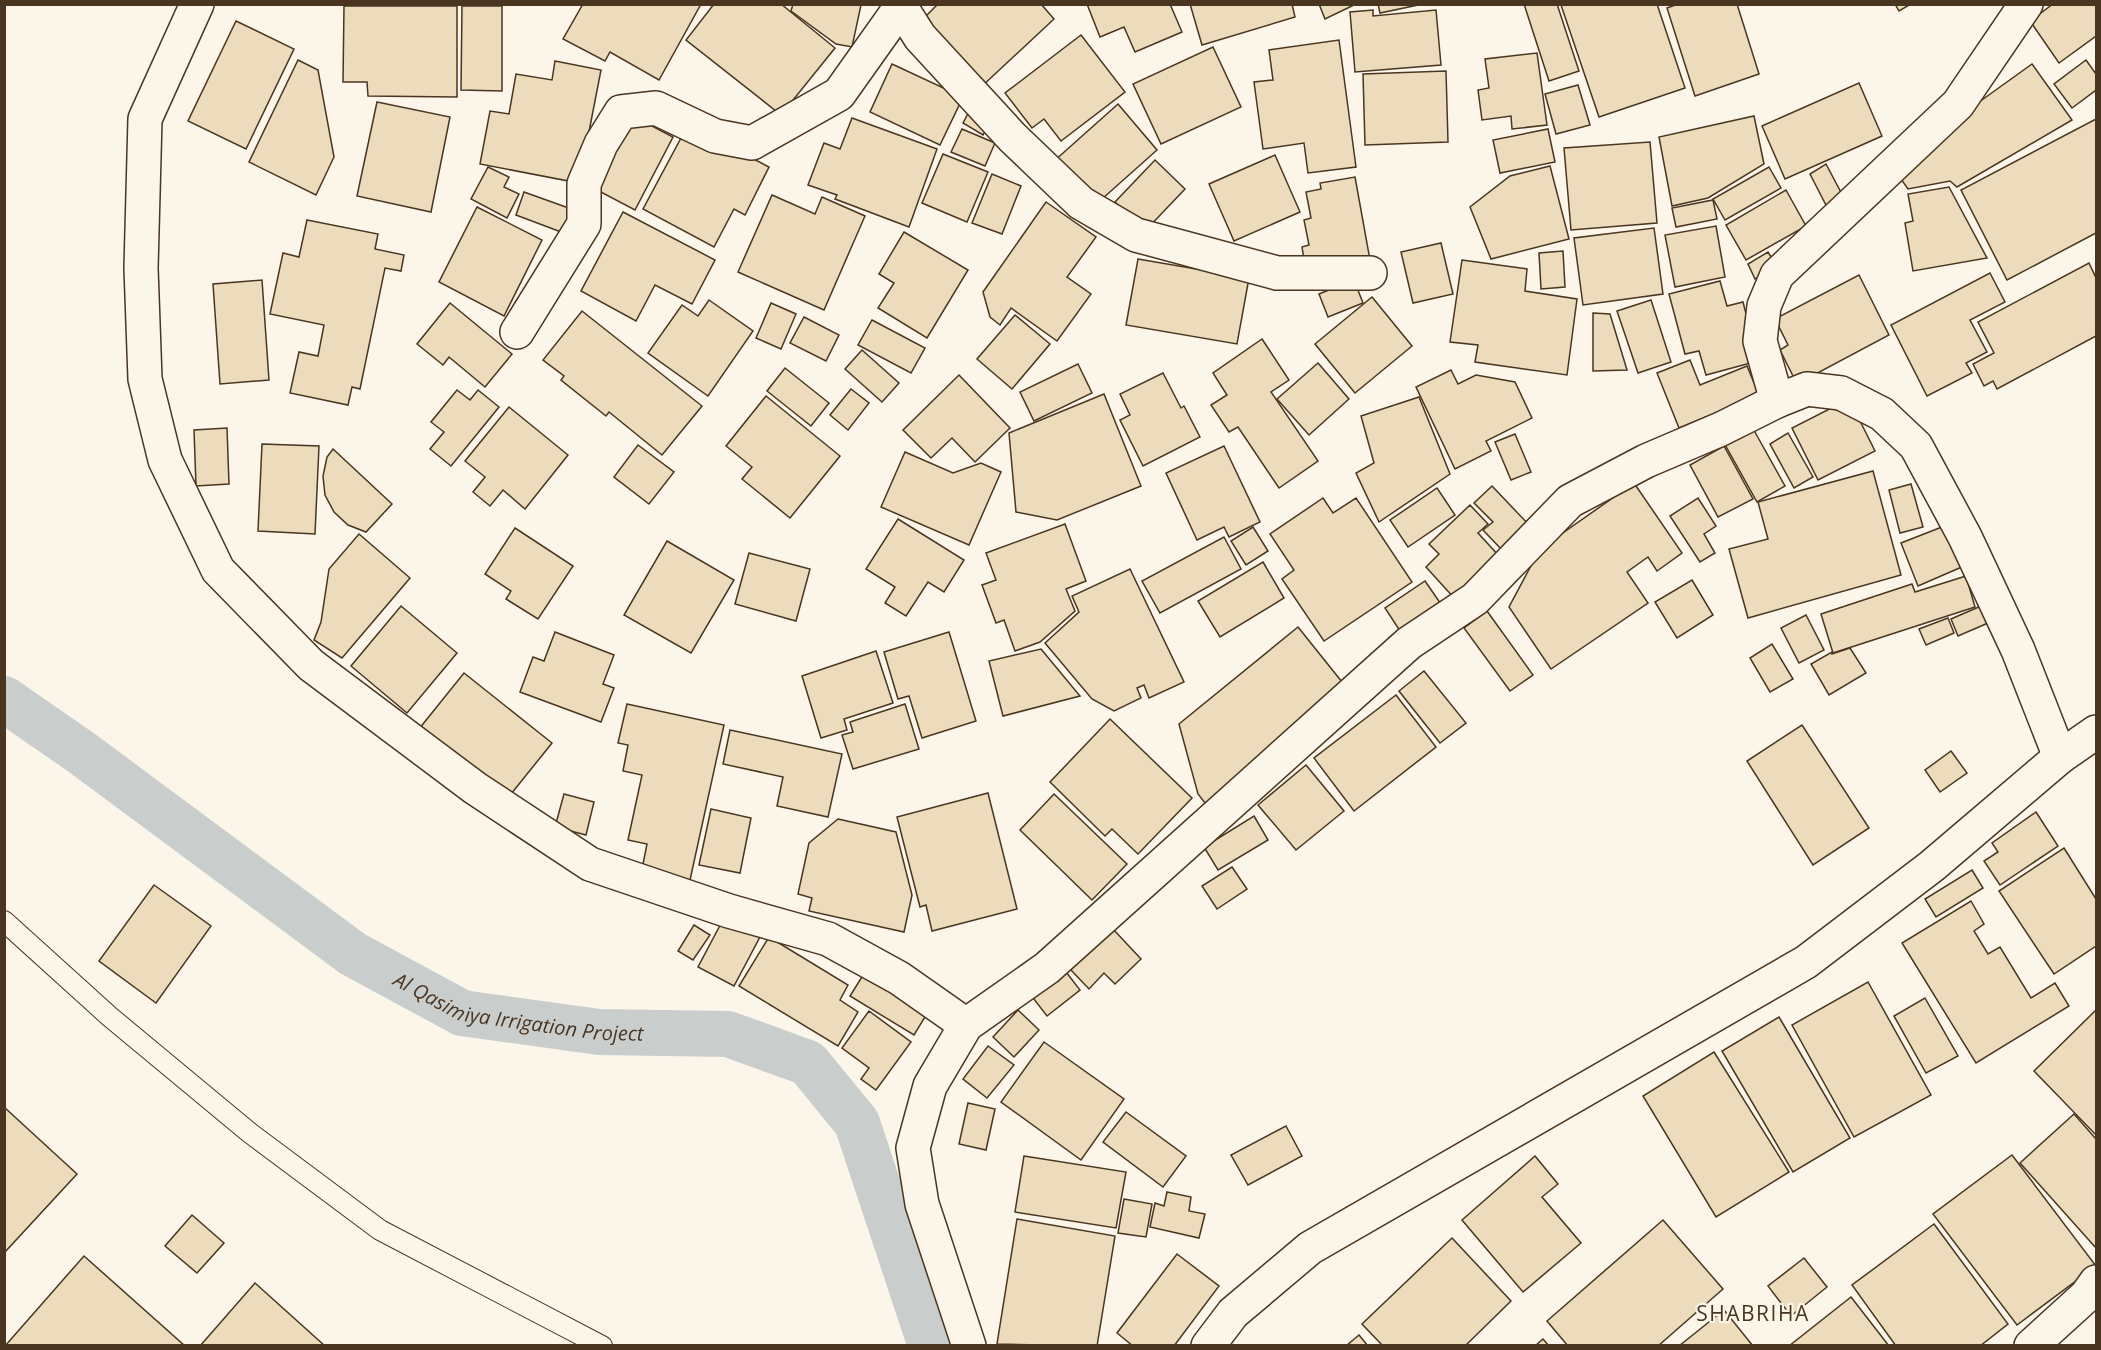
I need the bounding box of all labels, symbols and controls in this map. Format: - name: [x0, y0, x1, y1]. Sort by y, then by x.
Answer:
- water label: Al Qasimiya Irrigation Project: [388, 964, 645, 1046]
- district label: SHABRIHA: [1696, 1299, 1810, 1327]

